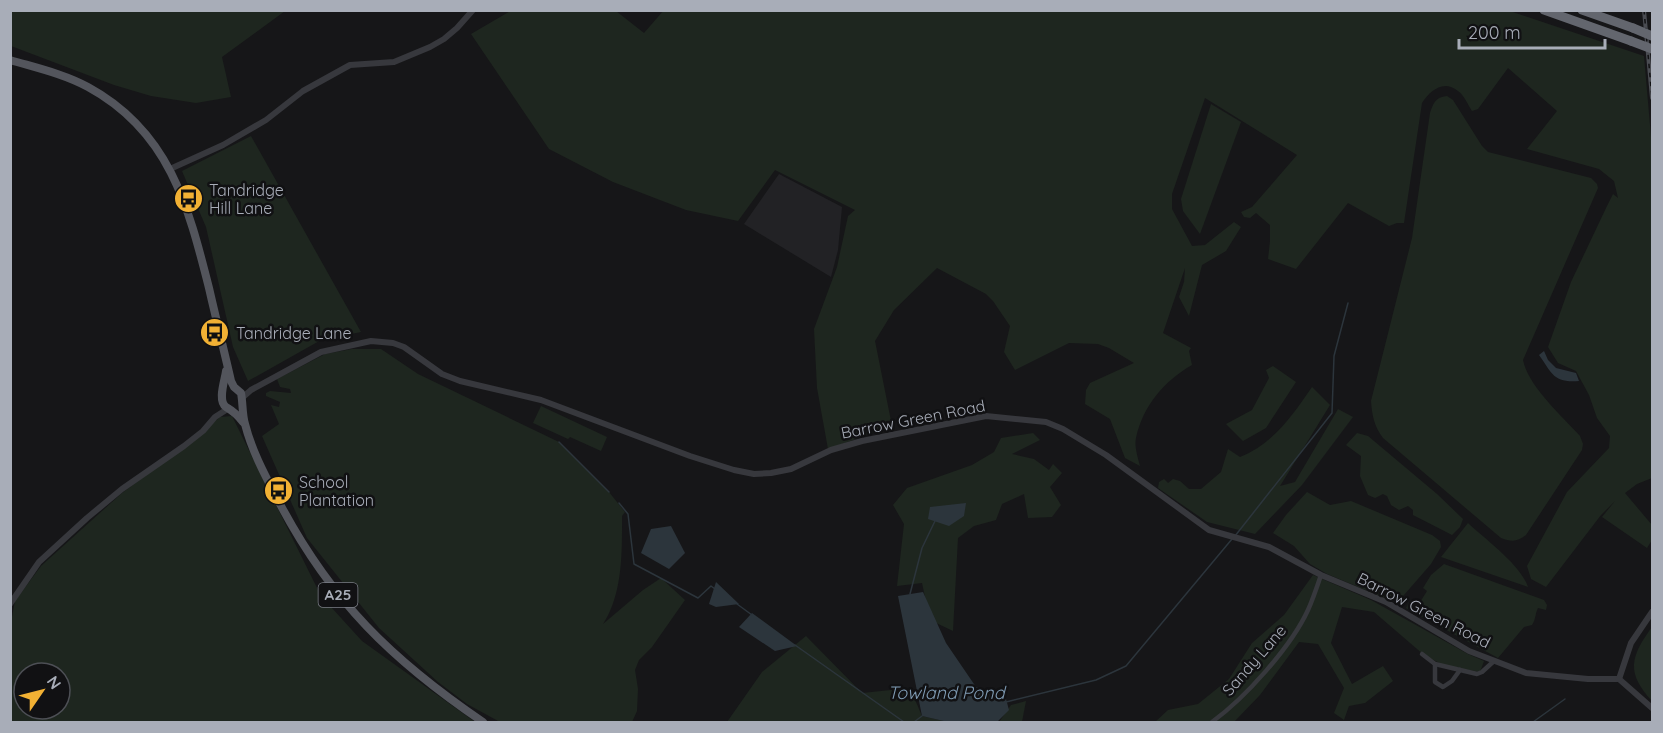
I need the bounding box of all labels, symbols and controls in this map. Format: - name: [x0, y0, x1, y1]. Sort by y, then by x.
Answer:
- scale bar: [1459, 12, 1604, 50]
- text: 200 m: [1468, 21, 1521, 44]
- place label: Tandridge Hill Lane: [209, 180, 284, 218]
- bus stop icon: Tandridge Hill Lane: [172, 183, 204, 215]
- bus stop icon: Tandridge Lane: [199, 317, 231, 349]
- place label: Tandridge Lane: [236, 323, 352, 343]
- street label: Barrow Green Road: [839, 395, 987, 443]
- place label: School Plantation: [299, 472, 374, 510]
- bus stop icon: School Plantation: [262, 475, 294, 507]
- street label: Barrow Green Road: [1354, 568, 1494, 652]
- road number: A25: [318, 583, 358, 607]
- street label: Sandy Lane: [1218, 620, 1290, 700]
- north arrow: [12, 661, 72, 721]
- text: N: [43, 672, 66, 693]
- water label: Towland Pond: [887, 681, 1007, 704]

